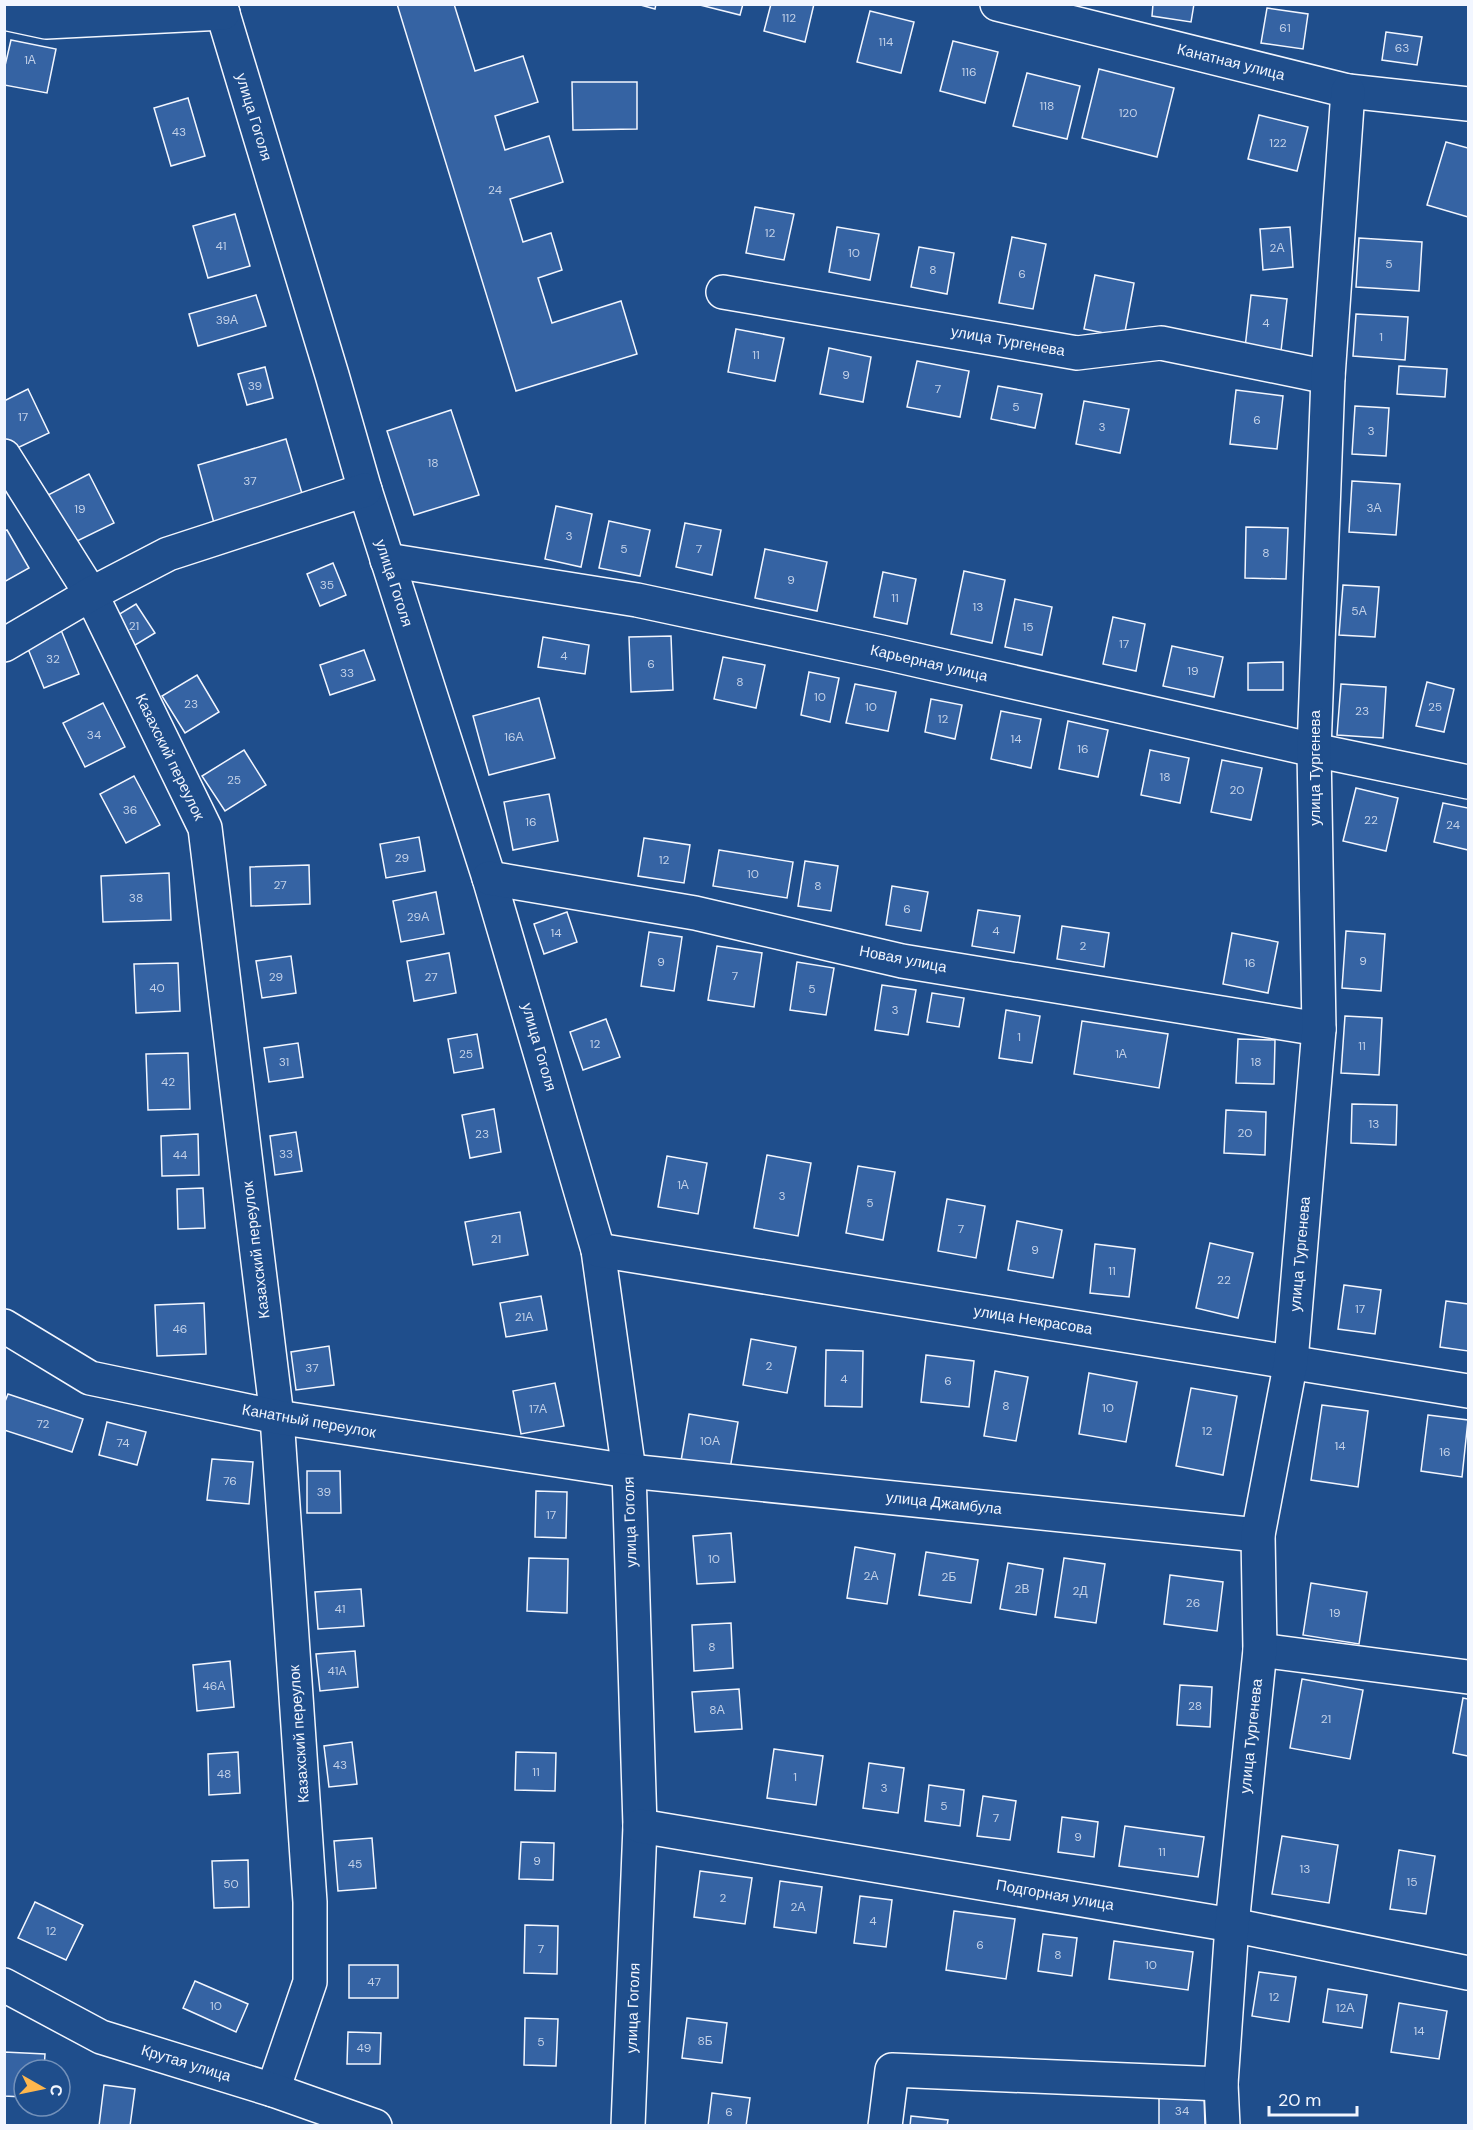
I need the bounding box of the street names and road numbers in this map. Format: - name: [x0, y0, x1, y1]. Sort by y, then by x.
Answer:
- street label: Канатная улица: [1175, 39, 1288, 85]
- street label: улица Гоголя: [231, 71, 277, 163]
- street label: улица Тургенева: [949, 321, 1067, 361]
- street label: улица Гоголя: [370, 537, 418, 629]
- street label: Карьерная улица: [868, 640, 990, 686]
- street label: Казахский переулок: [131, 690, 209, 824]
- street label: улица Тургенева: [1305, 710, 1325, 826]
- street label: Новая улица: [858, 941, 949, 977]
- street label: улица Гоголя: [517, 1001, 561, 1093]
- street label: Казахский переулок: [238, 1180, 274, 1320]
- street label: улица Тургенева: [1285, 1195, 1315, 1312]
- street label: улица Некрасова: [972, 1301, 1094, 1339]
- street label: Канатный переулок: [240, 1399, 378, 1443]
- street label: улица Гоголя: [618, 1476, 642, 1568]
- street label: улица Джамбула: [885, 1487, 1004, 1519]
- street label: Казахский переулок: [284, 1664, 314, 1804]
- street label: улица Тургенева: [1235, 1677, 1267, 1794]
- street label: Подгорная улица: [994, 1875, 1116, 1915]
- street label: улица Гоголя: [621, 1962, 645, 2054]
- street label: Крутая улица: [139, 2040, 234, 2086]

